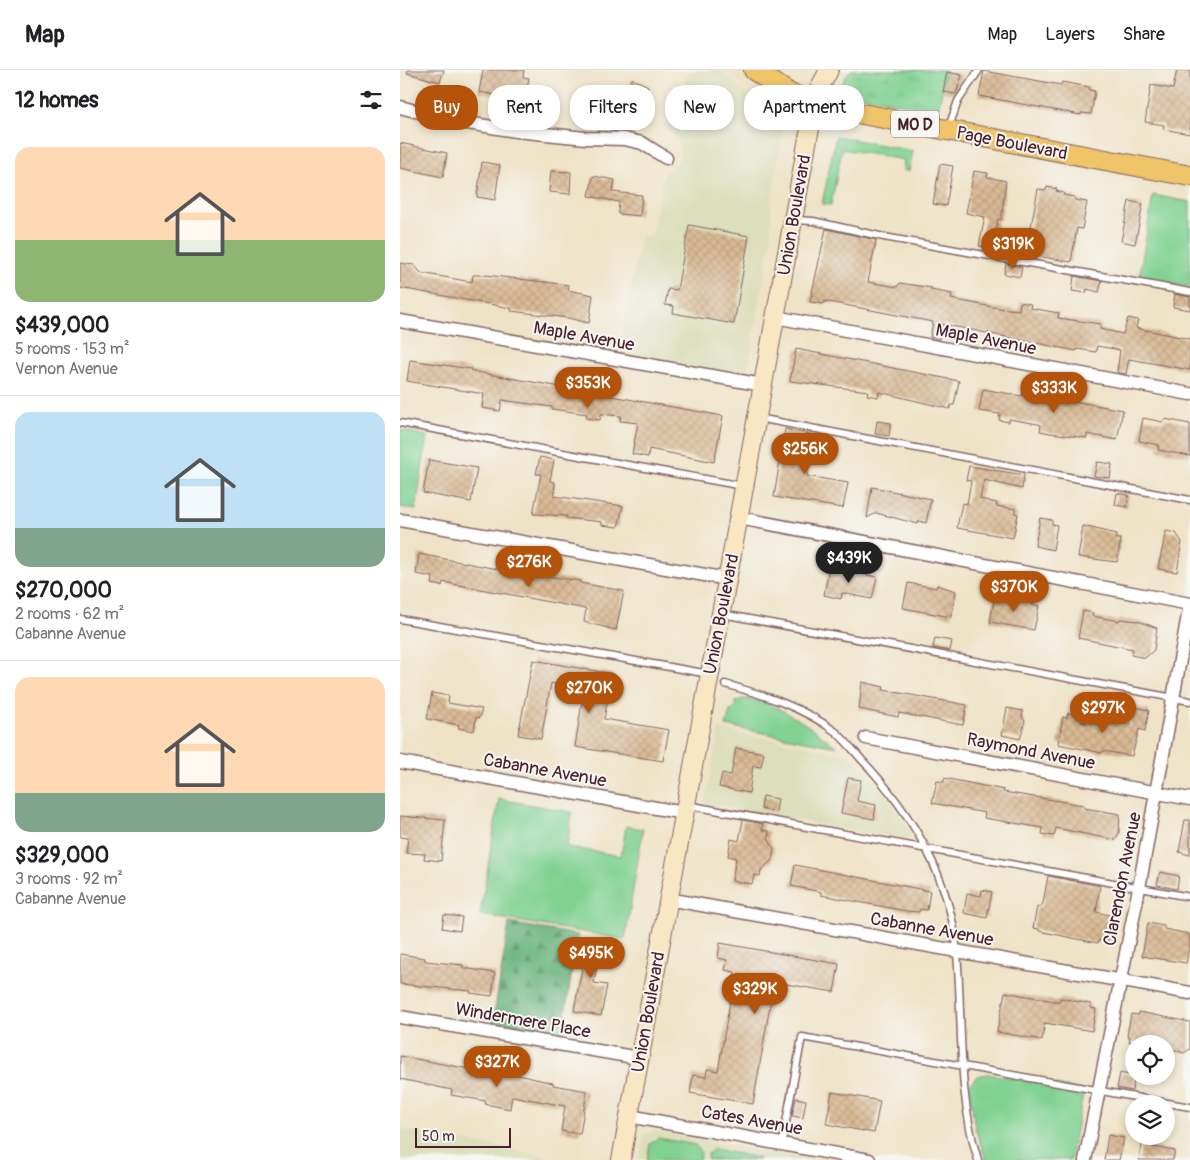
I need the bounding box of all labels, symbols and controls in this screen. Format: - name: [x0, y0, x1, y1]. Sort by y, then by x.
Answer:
- text: Map: [25, 20, 65, 49]
- text: Map: [988, 23, 1017, 46]
- text: Layers: [1045, 23, 1095, 46]
- text: Share: [1123, 23, 1165, 46]
- chip: Buy: [415, 85, 478, 130]
- chip: Rent: [488, 85, 560, 130]
- chip: Filters: [570, 85, 655, 130]
- chip: New: [665, 85, 734, 130]
- chip: Apartment: [744, 85, 864, 130]
- icon: filters: [357, 86, 385, 114]
- text: 12 homes: [15, 87, 98, 114]
- road number: MO D: [891, 111, 939, 138]
- street label: Page Boulevard: [954, 121, 1069, 166]
- street label: Union Boulevard: [773, 153, 816, 277]
- icon: home: [155, 179, 245, 269]
- pin: $319K: [978, 228, 1048, 270]
- text: $319K: [992, 234, 1034, 254]
- text: $439,000: [15, 312, 109, 339]
- street label: Maple Avenue: [532, 316, 636, 357]
- street label: Maple Avenue: [934, 318, 1038, 361]
- text: 5 rooms · 153 m²: [15, 339, 130, 359]
- text: Vernon Avenue: [15, 359, 118, 379]
- pin: $353K: [553, 366, 623, 409]
- pin: $333K: [1019, 372, 1089, 414]
- text: $353K: [566, 373, 610, 393]
- text: $333K: [1031, 378, 1077, 398]
- pin: $256K: [770, 432, 840, 475]
- text: $256K: [782, 439, 828, 459]
- icon: home: [155, 445, 245, 535]
- pin: $439K: [814, 542, 884, 584]
- pin: $276K: [494, 546, 564, 588]
- text: $439K: [827, 548, 871, 568]
- text: $276K: [506, 552, 552, 572]
- street label: Union Boulevard: [699, 552, 744, 676]
- pin: $370K: [979, 570, 1049, 613]
- text: $270,000: [15, 577, 112, 604]
- text: $370K: [991, 577, 1037, 597]
- text: 2 rooms · 62 m²: [15, 604, 124, 624]
- text: Cabanne Avenue: [15, 624, 126, 644]
- pin: $270K: [554, 672, 624, 714]
- text: $270K: [566, 678, 612, 698]
- pin: $297K: [1068, 692, 1138, 734]
- text: $297K: [1081, 698, 1125, 718]
- icon: home: [155, 710, 245, 800]
- street label: Raymond Avenue: [965, 728, 1097, 775]
- street label: Cabanne Avenue: [482, 748, 608, 793]
- street label: Clarendon Avenue: [1098, 810, 1147, 948]
- text: $329,000: [15, 842, 109, 869]
- text: 3 rooms · 92 m²: [15, 869, 123, 889]
- text: Cabanne Avenue: [15, 889, 126, 909]
- street label: Cabanne Avenue: [869, 907, 995, 952]
- pin: $495K: [556, 936, 626, 979]
- text: $495K: [569, 943, 613, 963]
- street label: Union Boulevard: [627, 950, 670, 1074]
- pin: $329K: [720, 972, 790, 1015]
- text: $329K: [733, 979, 777, 999]
- street label: Windermere Place: [453, 997, 593, 1044]
- map controls: [1125, 1035, 1175, 1145]
- button: locate: [1125, 1035, 1175, 1085]
- pin: $327K: [462, 1046, 532, 1088]
- text: $327K: [475, 1052, 519, 1072]
- button: layers: [1125, 1095, 1175, 1145]
- street label: Cates Avenue: [700, 1100, 804, 1141]
- scale bar: [415, 1125, 511, 1148]
- text: 50 m: [422, 1128, 455, 1145]

